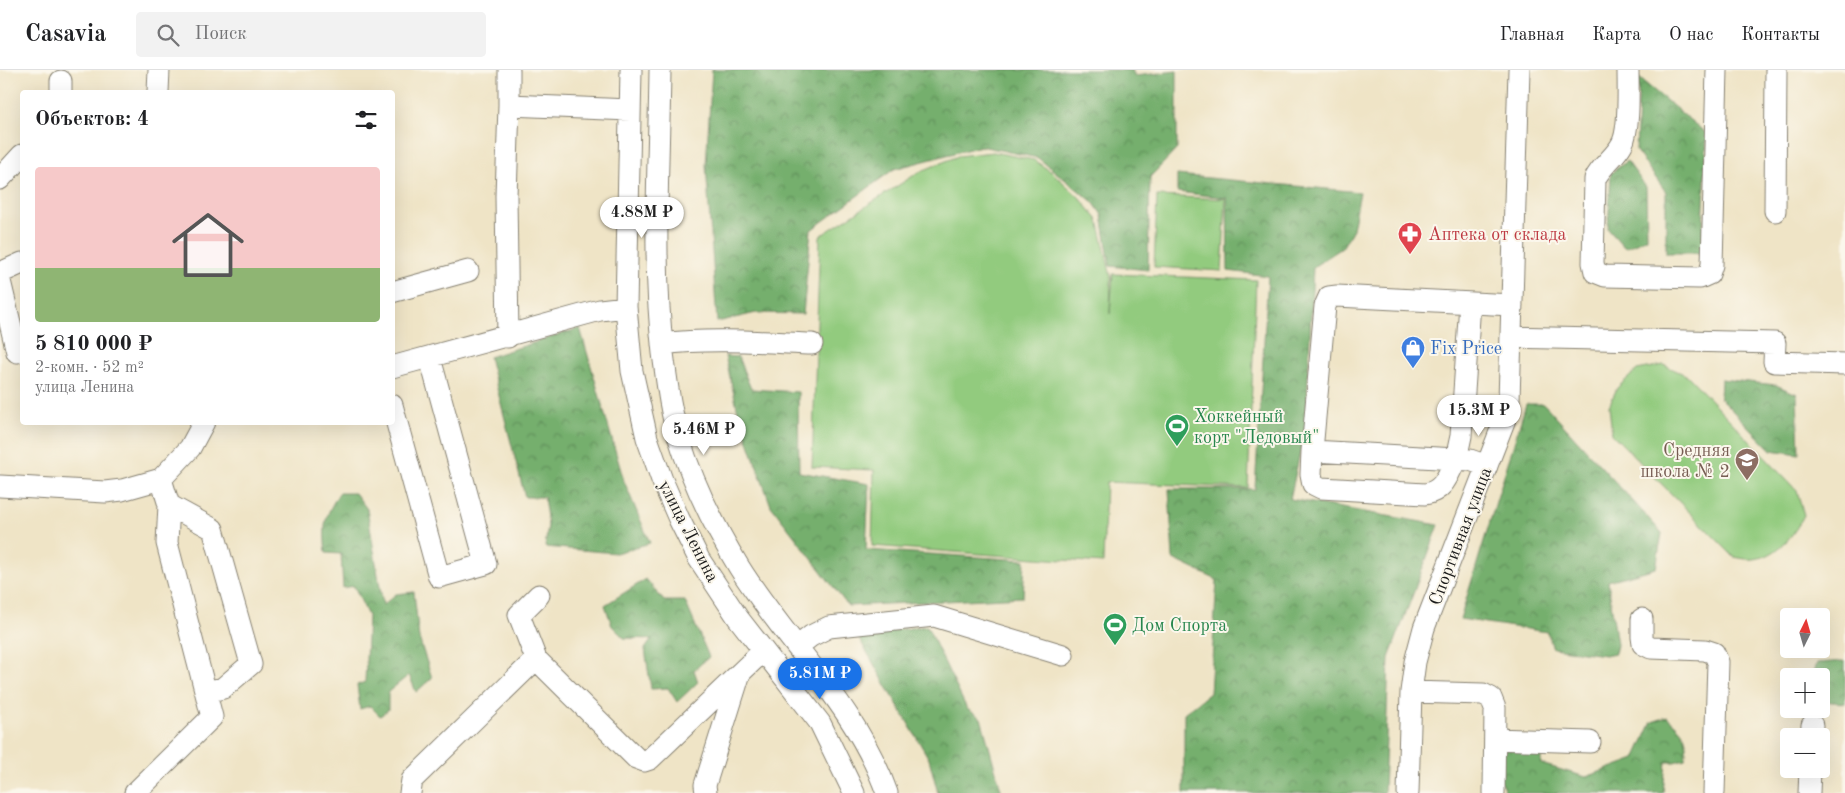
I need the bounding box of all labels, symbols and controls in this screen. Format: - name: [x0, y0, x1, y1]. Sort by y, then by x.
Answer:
- search box: [136, 12, 486, 57]
- icon: search: [154, 21, 182, 49]
- text: Casavia: [25, 23, 106, 47]
- text: Поиск: [194, 25, 247, 44]
- text: Главная: [1500, 26, 1564, 44]
- text: Карта: [1592, 26, 1641, 44]
- text: О нас: [1669, 26, 1713, 44]
- text: Контакты: [1741, 26, 1820, 44]
- icon: filters: [352, 106, 380, 134]
- text: Объектов: 4: [35, 109, 149, 130]
- pin: 4.88M ₽: [596, 196, 688, 239]
- icon: home: [163, 200, 253, 290]
- text: 4.88M ₽: [611, 205, 673, 221]
- pharmacy icon: Аптека от склада: [1397, 221, 1423, 255]
- place label: Аптека от склада: [1428, 226, 1566, 244]
- text: 5 810 000 ₽: [35, 334, 153, 355]
- shop icon: Fix Price: [1400, 335, 1426, 369]
- place label: Fix Price: [1430, 340, 1502, 358]
- text: 2-комн. · 52 m²: [35, 360, 144, 376]
- text: улица Ленина: [35, 380, 134, 396]
- pin: 15.3M ₽: [1433, 394, 1525, 437]
- text: 15.3M ₽: [1448, 403, 1510, 419]
- place label: Хоккейный корт "Ледовый": [1194, 408, 1319, 447]
- sports icon: Хоккейный корт "Ледовый": [1164, 413, 1190, 447]
- pin: 5.46M ₽: [658, 414, 750, 456]
- text: 5.46M ₽: [673, 422, 735, 438]
- place label: Средняя школа № 2: [1641, 442, 1730, 481]
- school or university icon: Средняя школа № 2: [1734, 447, 1760, 481]
- street label: Спортивная улица: [1426, 465, 1496, 608]
- street label: улица Ленина: [655, 478, 722, 585]
- north arrow: [1780, 608, 1830, 658]
- map controls: [1780, 608, 1830, 778]
- sports icon: Дом Спорта: [1102, 612, 1128, 646]
- place label: Дом Спорта: [1132, 617, 1227, 635]
- pin: 5.81M ₽: [774, 658, 866, 700]
- text: 5.81M ₽: [789, 666, 851, 682]
- button: +: [1780, 668, 1830, 718]
- button: −: [1780, 728, 1830, 778]

